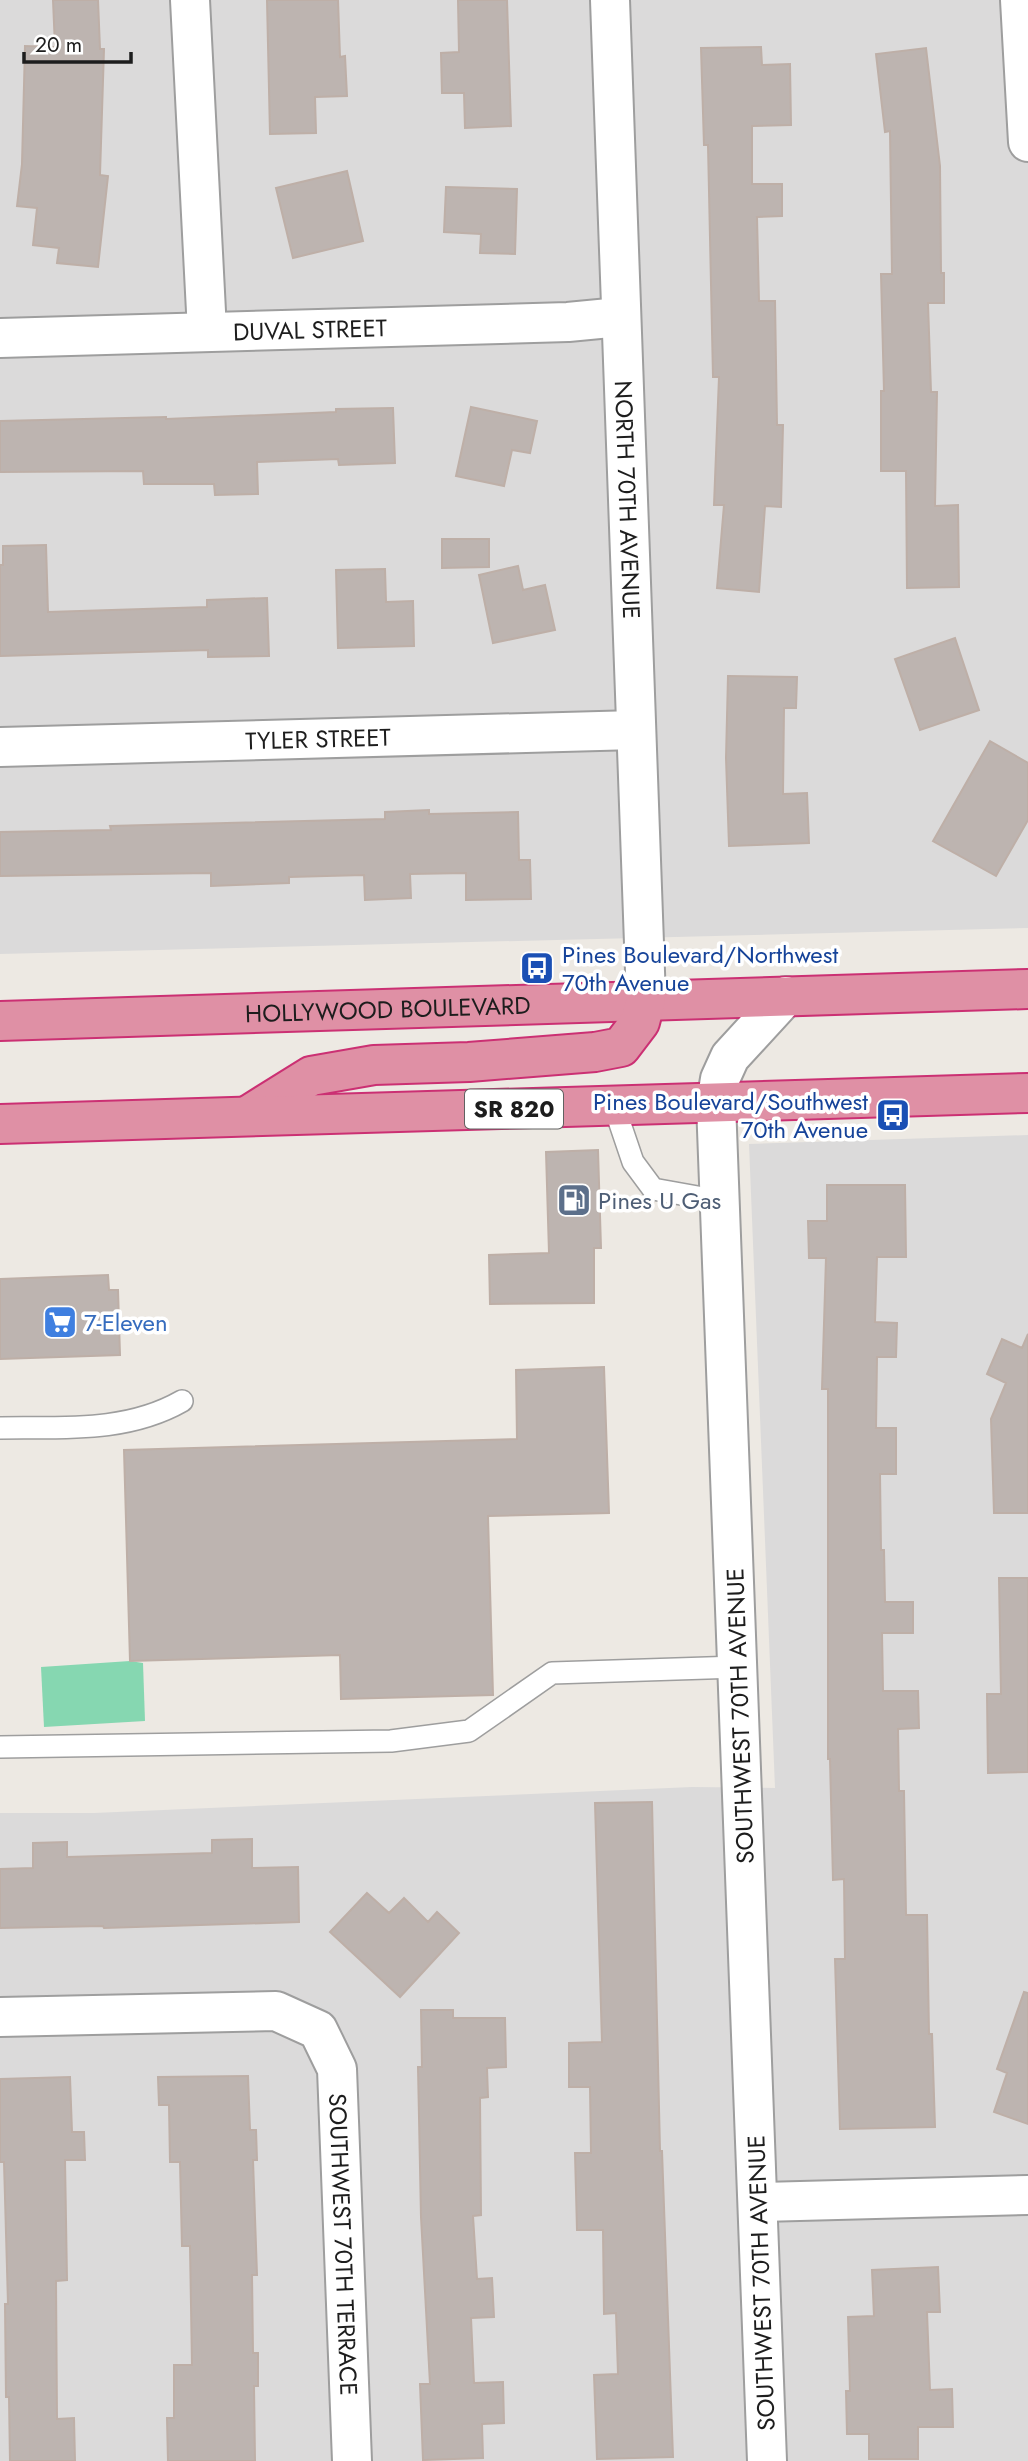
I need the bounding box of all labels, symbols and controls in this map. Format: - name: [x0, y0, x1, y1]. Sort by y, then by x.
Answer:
- scale bar: [24, 21, 131, 65]
- text: 20 m: [35, 30, 82, 60]
- street label: DUVAL STREET: [232, 310, 387, 349]
- street label: NORTH 70TH AVENUE: [606, 380, 650, 619]
- street label: TYLER STREET: [245, 719, 391, 758]
- place label: Pines Boulevard/Northwest 70th Avenue: [562, 937, 838, 1000]
- bus stop icon: Pines Boulevard/Northwest 70th Avenue: [518, 949, 556, 987]
- street label: HOLLYWOOD BOULEVARD: [245, 987, 531, 1031]
- place label: Pines Boulevard/Southwest 70th Avenue: [593, 1084, 868, 1147]
- road number: SR 820: [465, 1090, 563, 1128]
- bus stop icon: Pines Boulevard/Southwest 70th Avenue: [874, 1096, 912, 1134]
- fuel station icon: Pines U Gas: [555, 1181, 593, 1219]
- place label: Pines U Gas: [598, 1183, 721, 1218]
- supermarket icon: 7-Eleven: [41, 1303, 79, 1341]
- place label: 7-Eleven: [84, 1305, 168, 1340]
- street label: SOUTHWEST 70TH AVENUE: [717, 1568, 763, 1864]
- street label: SOUTHWEST 70TH TERRACE: [320, 2092, 367, 2396]
- street label: SOUTHWEST 70TH AVENUE: [738, 2135, 784, 2431]

